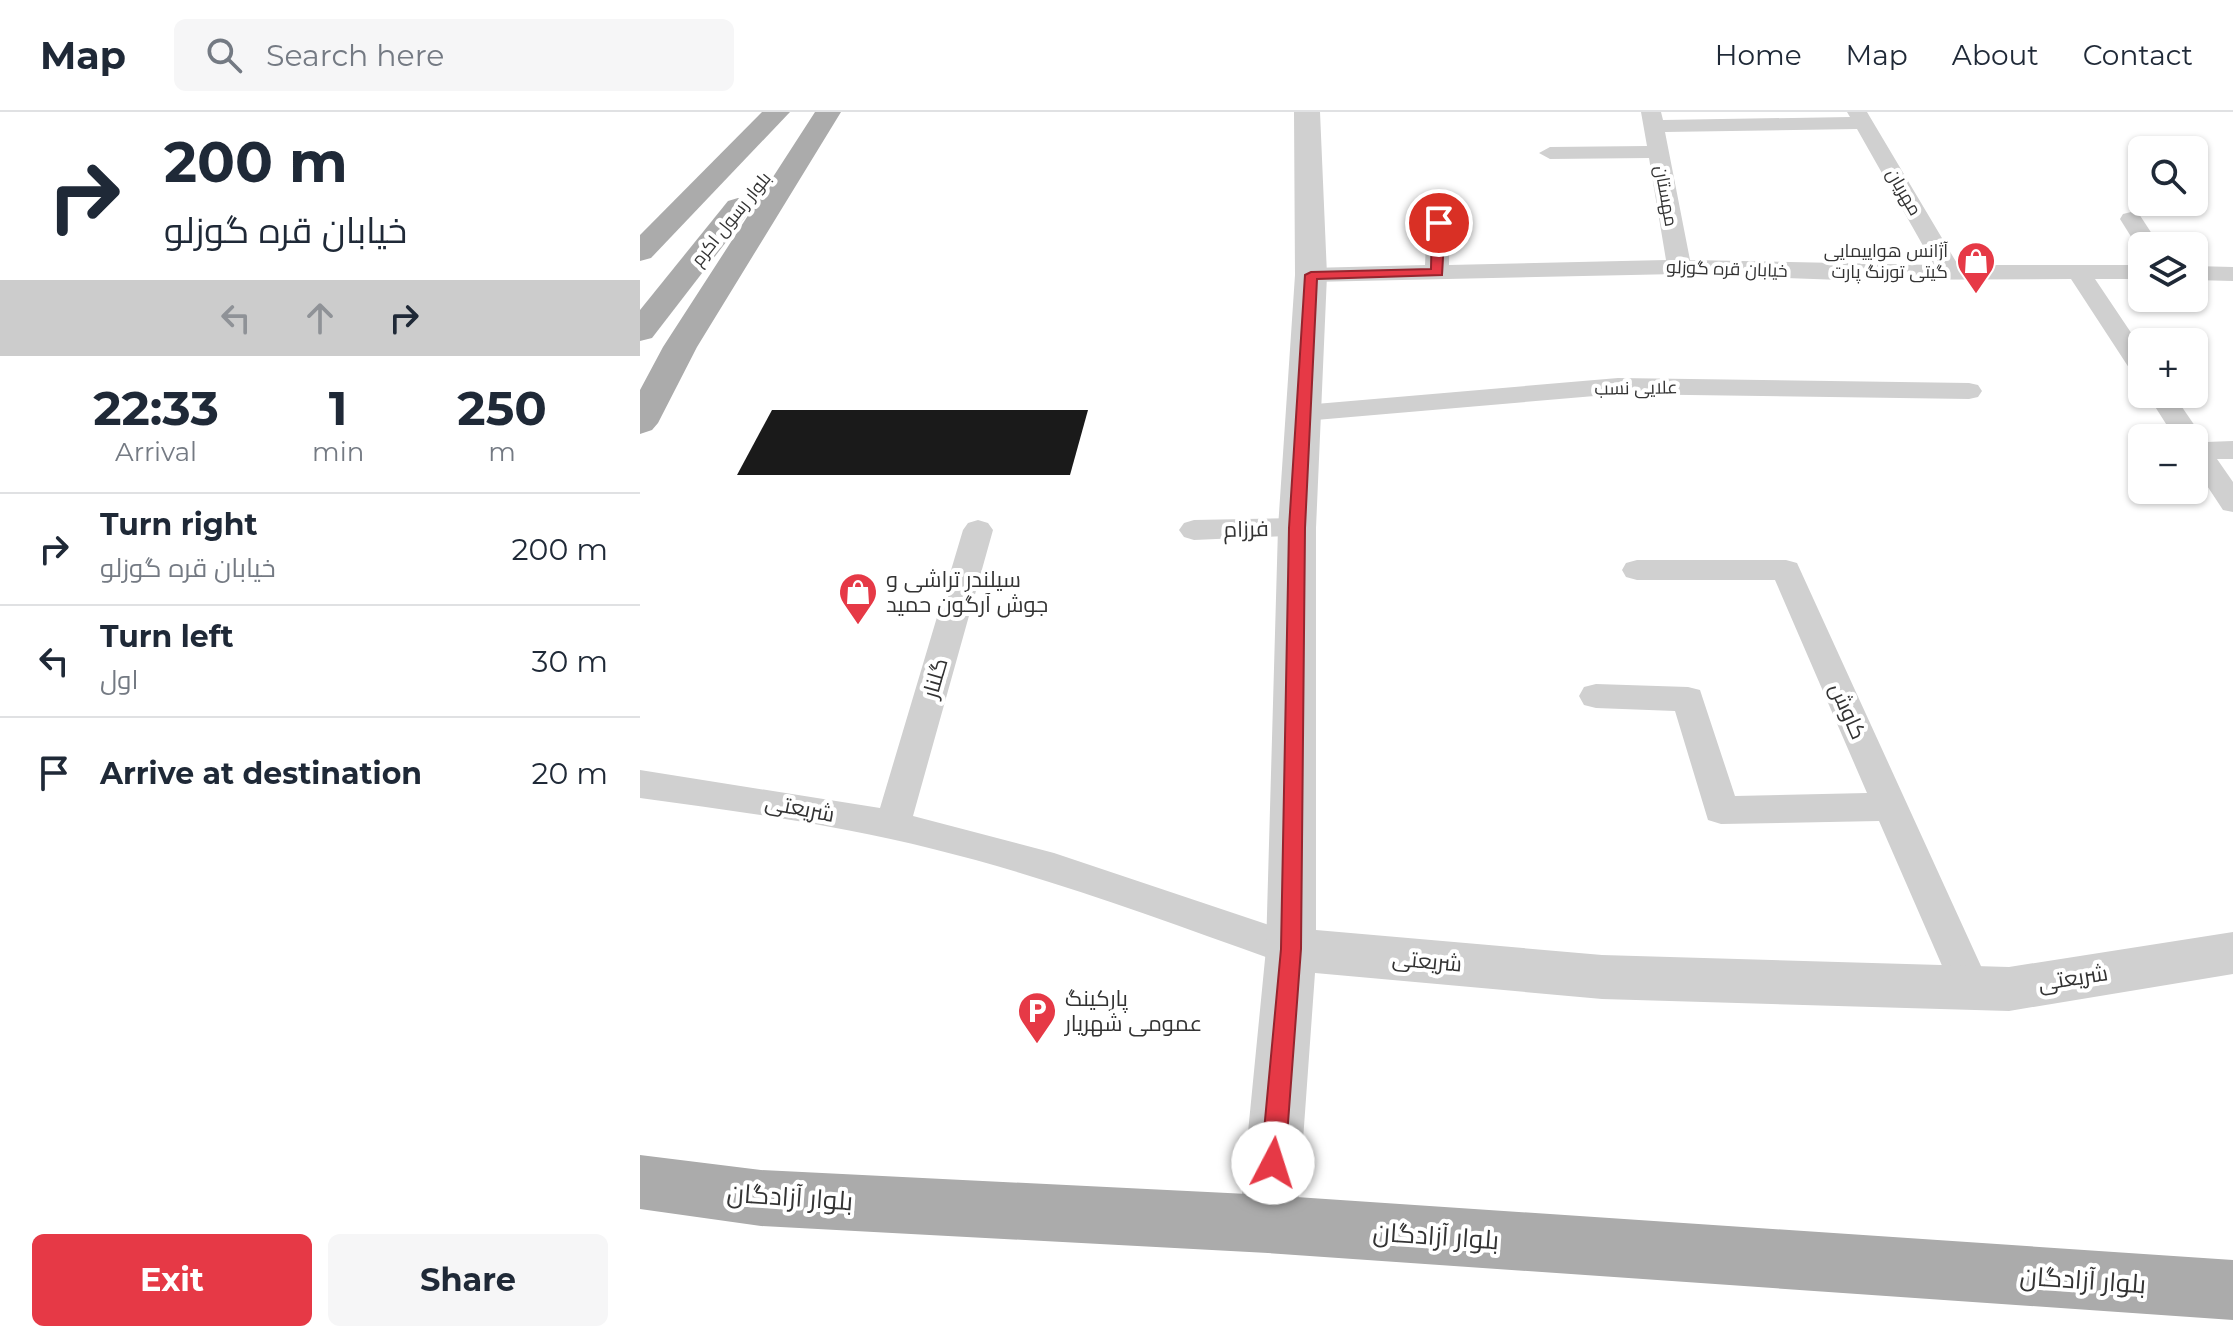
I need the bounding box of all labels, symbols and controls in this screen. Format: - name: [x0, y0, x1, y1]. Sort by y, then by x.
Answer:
- search box: [174, 19, 734, 91]
- text: Map: [40, 32, 126, 79]
- icon: search: [202, 33, 246, 77]
- text: Search here: [266, 37, 444, 74]
- text: Home: [1715, 38, 1802, 72]
- text: Map: [1846, 38, 1908, 72]
- text: About: [1952, 38, 2039, 72]
- text: Contact: [2083, 38, 2193, 72]
- text: 200 m: [164, 128, 348, 196]
- map controls: [2128, 136, 2208, 504]
- button: search: [2128, 136, 2208, 216]
- icon: right: [32, 144, 136, 248]
- street label: مهستان: [1650, 164, 1682, 228]
- street label: مهریان: [1882, 164, 1926, 220]
- street label: بلوار رسول اکرم: [686, 168, 776, 271]
- pin: [1405, 189, 1473, 257]
- icon: arrive: [1417, 201, 1461, 245]
- text: خیابان قره گوزلو: [164, 208, 407, 252]
- button: layers: [2128, 232, 2208, 312]
- place label: آژانس هواپیمایی گیتی تورنگ پارت: [1824, 240, 1948, 284]
- shop icon: آژانس هواپیمایی گیتی تورنگ پارت: [1955, 240, 1997, 295]
- street label: خیابان قره گوزلو: [1666, 256, 1788, 282]
- icon: left: [214, 296, 258, 340]
- icon: ahead: [298, 296, 342, 340]
- icon: right: [382, 296, 426, 340]
- button: +: [2128, 328, 2208, 408]
- street label: علایی نسب: [1594, 376, 1678, 400]
- text: 22:33: [93, 379, 219, 437]
- text: 1: [329, 379, 348, 437]
- text: 250: [457, 379, 547, 437]
- button: −: [2128, 424, 2208, 504]
- text: Arrival: [115, 436, 197, 468]
- text: min: [312, 436, 364, 468]
- text: m: [488, 436, 516, 468]
- text: Turn right: [100, 506, 257, 543]
- street label: فرزام: [1223, 515, 1269, 545]
- icon: right: [32, 527, 76, 571]
- text: 200 m: [512, 531, 608, 568]
- text: خیابان قره گوزلو: [100, 552, 276, 584]
- place label: سیلندر تراشی و جوش آرگون حمید: [886, 566, 1048, 618]
- shop icon: سیلندر تراشی و جوش آرگون حمید: [837, 571, 879, 626]
- text: Turn left: [100, 618, 233, 655]
- icon: left: [32, 639, 76, 683]
- text: 30 m: [532, 643, 608, 680]
- street label: گلنار: [916, 655, 954, 703]
- text: اول: [100, 664, 138, 696]
- street label: کاوش: [1824, 679, 1872, 743]
- icon: arrive: [32, 751, 76, 795]
- text: Arrive at destination: [100, 755, 422, 792]
- text: 20 m: [531, 755, 608, 792]
- street label: شریعتی: [763, 788, 837, 828]
- street label: شریعتی: [1391, 944, 1463, 978]
- street label: شریعتی: [2036, 959, 2110, 997]
- place label: پارکینگ عمومی شهریار: [1063, 985, 1202, 1037]
- parking icon: پارکینگ عمومی شهریار: [1016, 990, 1058, 1045]
- position arrow: [1231, 1121, 1315, 1205]
- street label: بلوار آزادگان: [726, 1177, 854, 1217]
- street label: بلوار آزادگان: [1372, 1216, 1500, 1256]
- button: Exit: [32, 1234, 312, 1326]
- button: Share: [328, 1234, 608, 1326]
- street label: بلوار آزادگان: [2019, 1260, 2147, 1300]

